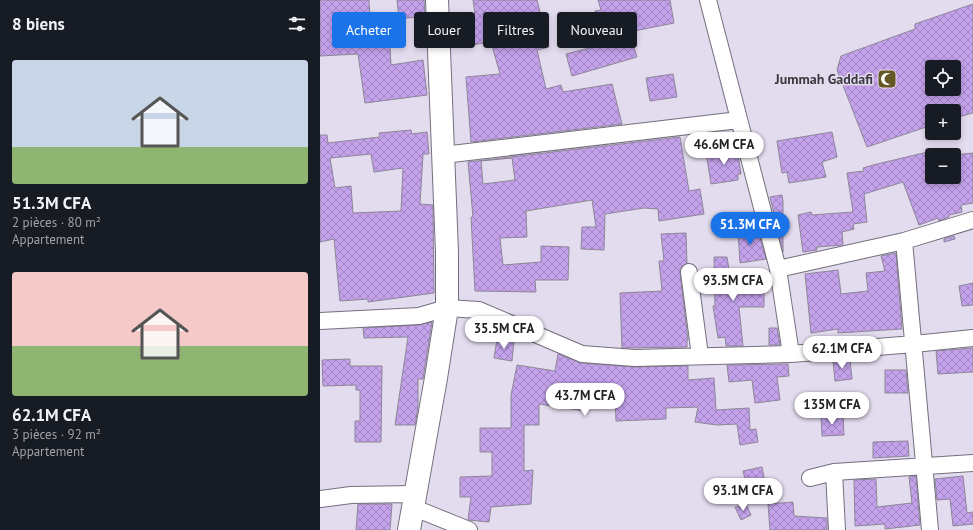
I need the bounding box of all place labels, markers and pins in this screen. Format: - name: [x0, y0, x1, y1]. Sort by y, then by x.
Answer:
- mosque icon: Jummah Gaddafi: [876, 68, 898, 90]
- place label: Jummah Gaddafi: [774, 70, 873, 88]
- pin: 46.6M CFA: [678, 132, 770, 166]
- pin: 51.3M CFA: [704, 212, 796, 246]
- pin: 93.5M CFA: [687, 268, 779, 302]
- pin: 35.5M CFA: [458, 316, 550, 350]
- pin: 62.1M CFA: [796, 336, 888, 370]
- pin: 43.7M CFA: [539, 383, 631, 417]
- pin: 135M CFA: [791, 392, 873, 426]
- pin: 93.1M CFA: [697, 478, 789, 512]

